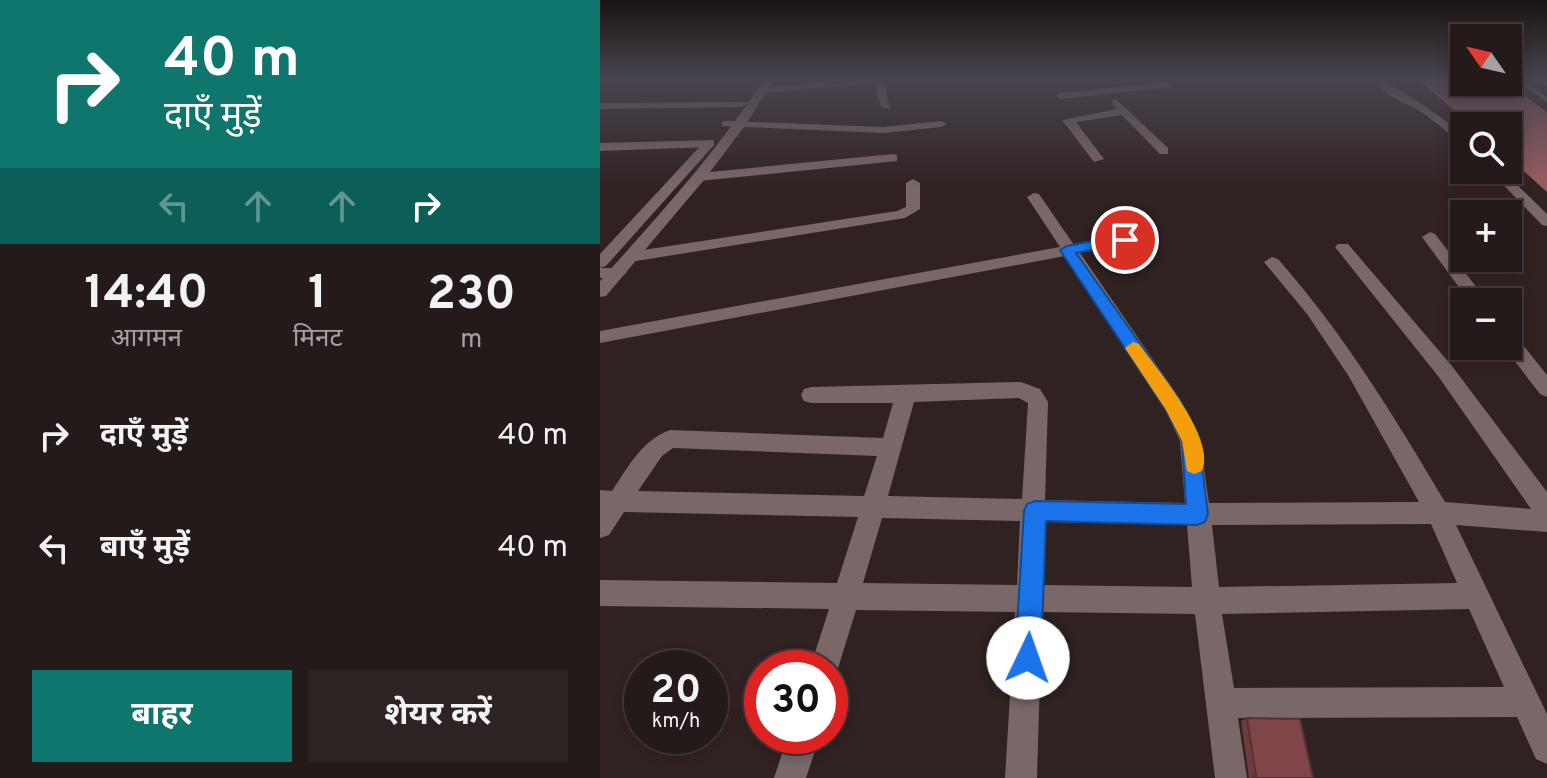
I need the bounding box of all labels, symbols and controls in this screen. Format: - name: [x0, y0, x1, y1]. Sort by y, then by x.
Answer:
- north arrow: [1450, 24, 1522, 96]
- map controls: [1450, 24, 1522, 360]
- text: 40 m: [164, 26, 300, 96]
- icon: right: [32, 32, 136, 136]
- text: दाएँ मुड़ें: [164, 95, 262, 141]
- button: search: [1450, 112, 1522, 184]
- icon: left: [152, 184, 196, 228]
- icon: ahead: [236, 184, 280, 228]
- icon: ahead: [320, 184, 364, 228]
- icon: right: [404, 184, 448, 228]
- button: +: [1450, 200, 1522, 272]
- pin: [1091, 206, 1159, 274]
- icon: arrive: [1103, 218, 1147, 262]
- text: 14:40: [84, 265, 208, 325]
- text: 1: [308, 265, 327, 325]
- text: 230: [427, 266, 516, 326]
- button: −: [1450, 288, 1522, 360]
- text: आगमन: [111, 323, 182, 356]
- text: मिनट: [293, 323, 343, 356]
- text: m: [460, 324, 482, 357]
- icon: right: [32, 414, 76, 458]
- text: दाएँ मुड़ें: [100, 418, 188, 455]
- text: 40 m: [498, 418, 568, 455]
- icon: left: [32, 526, 76, 570]
- text: बाएँ मुड़ें: [100, 530, 190, 567]
- text: 40 m: [498, 530, 568, 567]
- position arrow: [986, 616, 1070, 700]
- speed limit sign: 30: [744, 650, 848, 754]
- text: 20: [651, 667, 701, 717]
- button: बाहर: [32, 670, 292, 762]
- button: शेयर करें: [308, 670, 568, 762]
- text: km/h: [652, 709, 700, 735]

